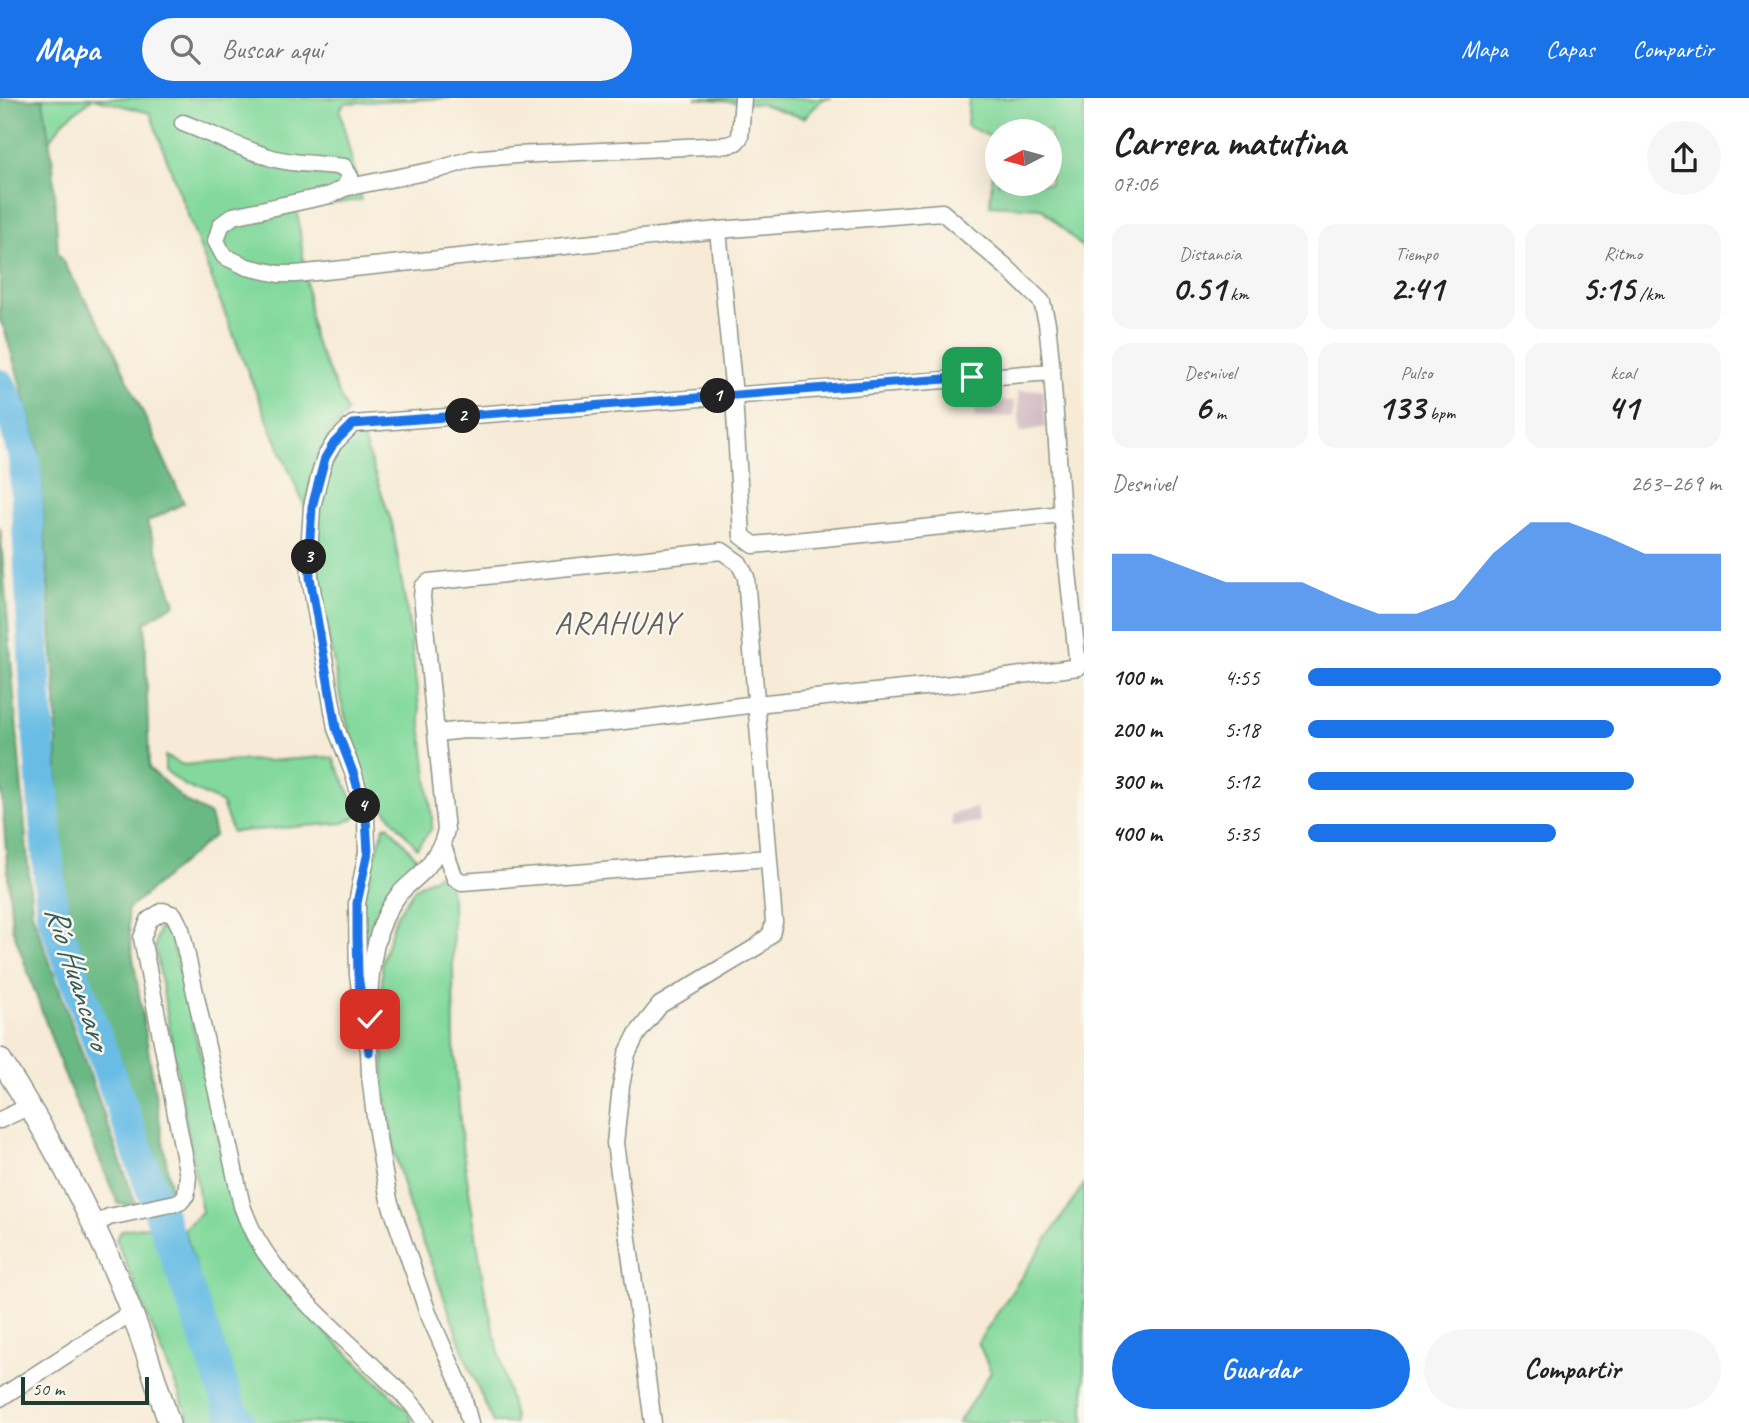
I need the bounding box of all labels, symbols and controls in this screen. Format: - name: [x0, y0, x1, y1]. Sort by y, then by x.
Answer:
- search box: [142, 18, 632, 81]
- text: Mapa: [35, 28, 100, 70]
- icon: search: [166, 30, 204, 68]
- text: Buscar aquí: [222, 33, 324, 66]
- text: Mapa: [1461, 34, 1508, 64]
- text: Capas: [1546, 34, 1594, 64]
- text: Compartir: [1632, 34, 1714, 64]
- north arrow: [985, 119, 1062, 196]
- map controls: [985, 119, 1062, 196]
- text: Carrera matutina: [1112, 119, 1346, 166]
- button: share: [1647, 121, 1721, 195]
- text: 07:06: [1112, 169, 1158, 198]
- text: Distancia: [1179, 242, 1241, 266]
- text: Tiempo: [1395, 242, 1438, 266]
- text: Ritmo: [1604, 242, 1642, 266]
- text: 0.51: [1172, 266, 1225, 311]
- text: 2:41: [1389, 266, 1444, 311]
- text: 5:15: [1582, 266, 1635, 311]
- text: km: [1225, 282, 1249, 306]
- text: /km: [1635, 282, 1664, 306]
- pin: [942, 347, 1002, 407]
- icon: arrive: [953, 358, 991, 396]
- text: Desnivel: [1184, 361, 1236, 385]
- text: Pulso: [1401, 361, 1432, 385]
- text: kcal: [1610, 361, 1635, 385]
- pin: 1: [700, 378, 736, 414]
- text: 1: [713, 383, 722, 407]
- text: 6: [1194, 385, 1211, 430]
- text: 133: [1378, 385, 1425, 430]
- text: 41: [1607, 385, 1639, 430]
- pin: 2: [446, 398, 480, 434]
- text: m: [1211, 401, 1226, 425]
- text: bpm: [1425, 401, 1455, 425]
- text: 2: [458, 403, 467, 427]
- text: Desnivel: [1112, 469, 1174, 498]
- text: 263–269 m: [1630, 469, 1721, 498]
- pin: 3: [292, 540, 326, 574]
- text: 3: [304, 544, 313, 568]
- district label: ARAHUAY: [554, 602, 684, 643]
- text: 100 m: [1112, 663, 1162, 692]
- text: 4:55: [1224, 663, 1260, 692]
- text: 200 m: [1112, 715, 1162, 744]
- text: 5:18: [1224, 715, 1260, 744]
- text: 300 m: [1112, 767, 1162, 796]
- text: 5:12: [1224, 767, 1260, 796]
- pin: 4: [346, 788, 380, 824]
- text: 4: [358, 793, 367, 817]
- text: 400 m: [1112, 819, 1162, 848]
- text: 5:35: [1224, 819, 1260, 848]
- water label: Río Huancaro: [36, 900, 122, 1059]
- pin: [340, 989, 400, 1049]
- icon: check: [351, 1000, 389, 1038]
- button: Guardar: [1112, 1329, 1410, 1409]
- button: Compartir: [1424, 1329, 1721, 1409]
- scale bar: [21, 1374, 149, 1406]
- text: 50 m: [32, 1377, 64, 1401]

